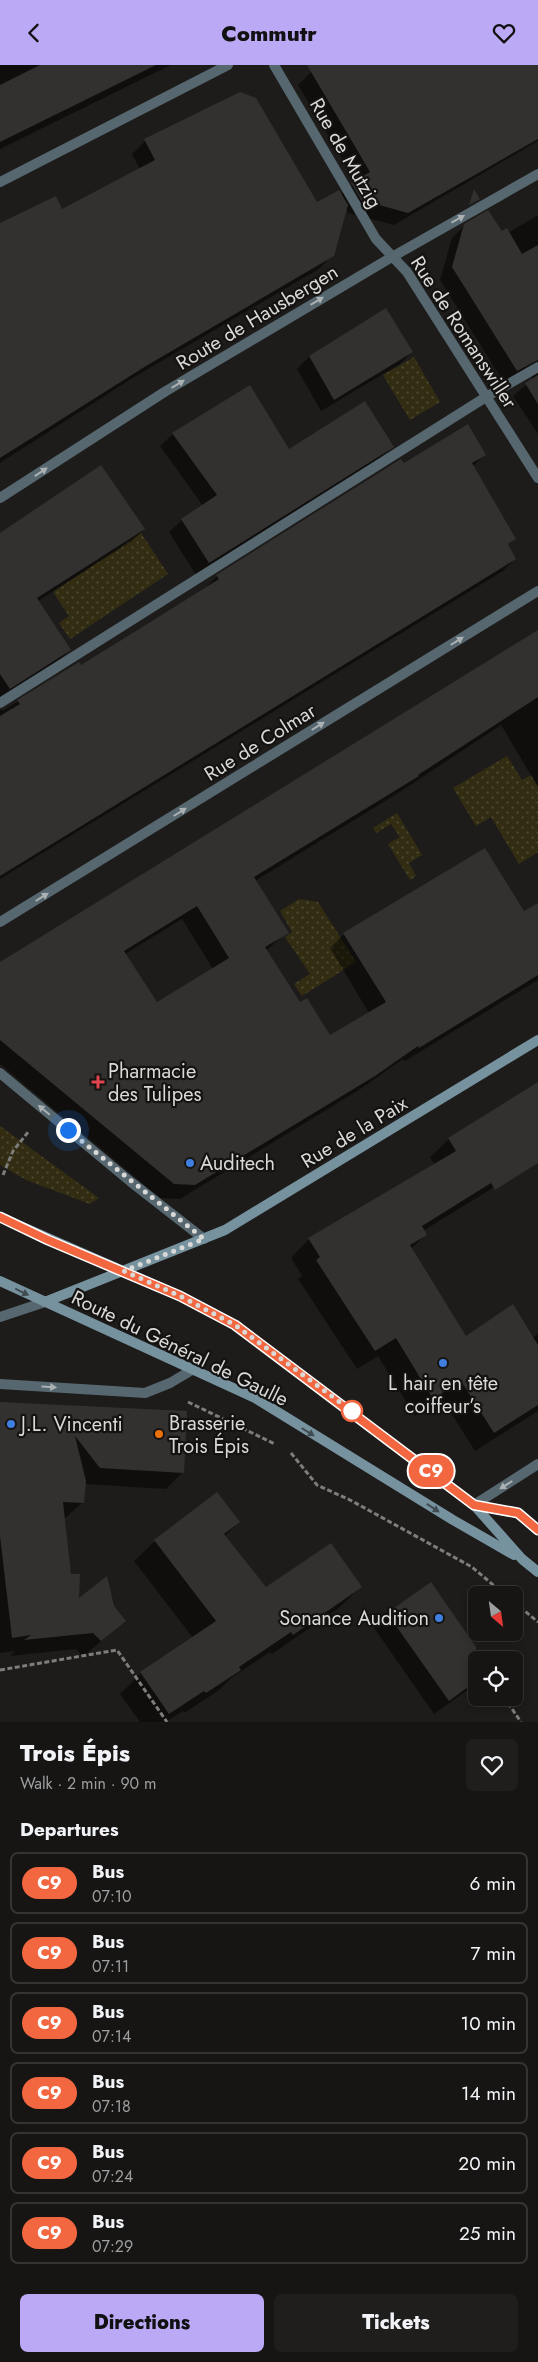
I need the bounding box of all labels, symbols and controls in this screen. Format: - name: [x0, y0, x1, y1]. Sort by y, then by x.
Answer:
- text: Commutr: [221, 17, 317, 49]
- icon: back: [20, 19, 48, 47]
- icon: heart: [490, 19, 518, 47]
- street label: Rue de Mutzig: [302, 93, 389, 214]
- one-way arrow: [451, 215, 464, 224]
- street label: Rue de Romanswiller: [403, 250, 524, 414]
- street label: Route de Hausbergen: [171, 258, 344, 377]
- one-way arrow: [311, 297, 324, 306]
- one-way arrow: [171, 380, 184, 389]
- one-way arrow: [34, 467, 48, 477]
- one-way arrow: [450, 637, 463, 646]
- street label: Rue de Colmar: [199, 696, 322, 788]
- one-way arrow: [312, 722, 325, 731]
- one-way arrow: [173, 807, 187, 816]
- one-way arrow: [35, 892, 48, 901]
- place label: Pharmacie des Tulipes: [108, 1057, 202, 1109]
- marker: Pharmacie des Tulipes: [92, 1076, 104, 1088]
- street label: Rue de la Paix: [296, 1089, 413, 1176]
- one-way arrow: [37, 1104, 50, 1115]
- your location: [56, 1118, 81, 1143]
- place label: Auditech: [200, 1149, 275, 1178]
- marker: Auditech: [184, 1157, 196, 1169]
- street label: Route du Général de Gaulle: [66, 1283, 293, 1414]
- one-way arrow: [15, 1287, 30, 1296]
- marker: L hair en tête coiffeur’s: [437, 1357, 449, 1369]
- place label: L hair en tête coiffeur’s: [388, 1369, 498, 1421]
- one-way arrow: [41, 1383, 57, 1391]
- unlabelled marker: [341, 1400, 363, 1422]
- place label: Brasserie Trois Épis: [169, 1409, 249, 1461]
- place label: J.L. Vincenti: [18, 1410, 123, 1439]
- marker: J.L. Vincenti: [5, 1418, 17, 1430]
- one-way arrow: [302, 1427, 315, 1436]
- marker: Brasserie Trois Épis: [153, 1428, 165, 1440]
- line badge: C9: [408, 1455, 454, 1487]
- text: C9: [419, 1458, 443, 1484]
- one-way arrow: [499, 1480, 512, 1489]
- one-way arrow: [426, 1503, 439, 1512]
- north arrow: [468, 1586, 522, 1641]
- map controls: [468, 1586, 523, 1706]
- place label: Sonance Audition: [279, 1604, 429, 1633]
- marker: Sonance Audition: [433, 1612, 445, 1624]
- button: locate: [468, 1651, 523, 1706]
- text: Trois Épis: [20, 1735, 130, 1770]
- button: heart: [466, 1739, 518, 1791]
- text: Walk · 2 min · 90 m: [20, 1772, 157, 1795]
- text: Departures: [20, 1816, 119, 1843]
- text: Bus: [92, 1858, 124, 1885]
- text: C9: [37, 1870, 62, 1896]
- text: 6 min: [470, 1870, 516, 1897]
- text: 07:10: [92, 1885, 132, 1908]
- text: Bus: [92, 1928, 124, 1955]
- text: C9: [37, 1940, 62, 1966]
- text: 7 min: [471, 1940, 516, 1967]
- text: 07:11: [92, 1955, 129, 1978]
- text: Bus: [92, 1998, 124, 2025]
- text: C9: [37, 2010, 62, 2036]
- text: 10 min: [461, 2010, 516, 2037]
- text: 07:14: [92, 2025, 131, 2048]
- text: Bus: [92, 2068, 124, 2095]
- text: C9: [37, 2080, 62, 2106]
- text: 14 min: [461, 2080, 516, 2107]
- text: 07:18: [92, 2095, 131, 2118]
- text: Bus: [92, 2138, 124, 2165]
- text: C9: [37, 2150, 62, 2176]
- text: 20 min: [458, 2150, 516, 2177]
- text: 07:24: [92, 2165, 133, 2188]
- text: Bus: [92, 2208, 124, 2235]
- text: C9: [37, 2220, 62, 2246]
- text: 25 min: [459, 2220, 516, 2247]
- text: 07:29: [92, 2235, 133, 2258]
- button: Directions: [20, 2294, 264, 2352]
- button: Tickets: [274, 2294, 518, 2352]

